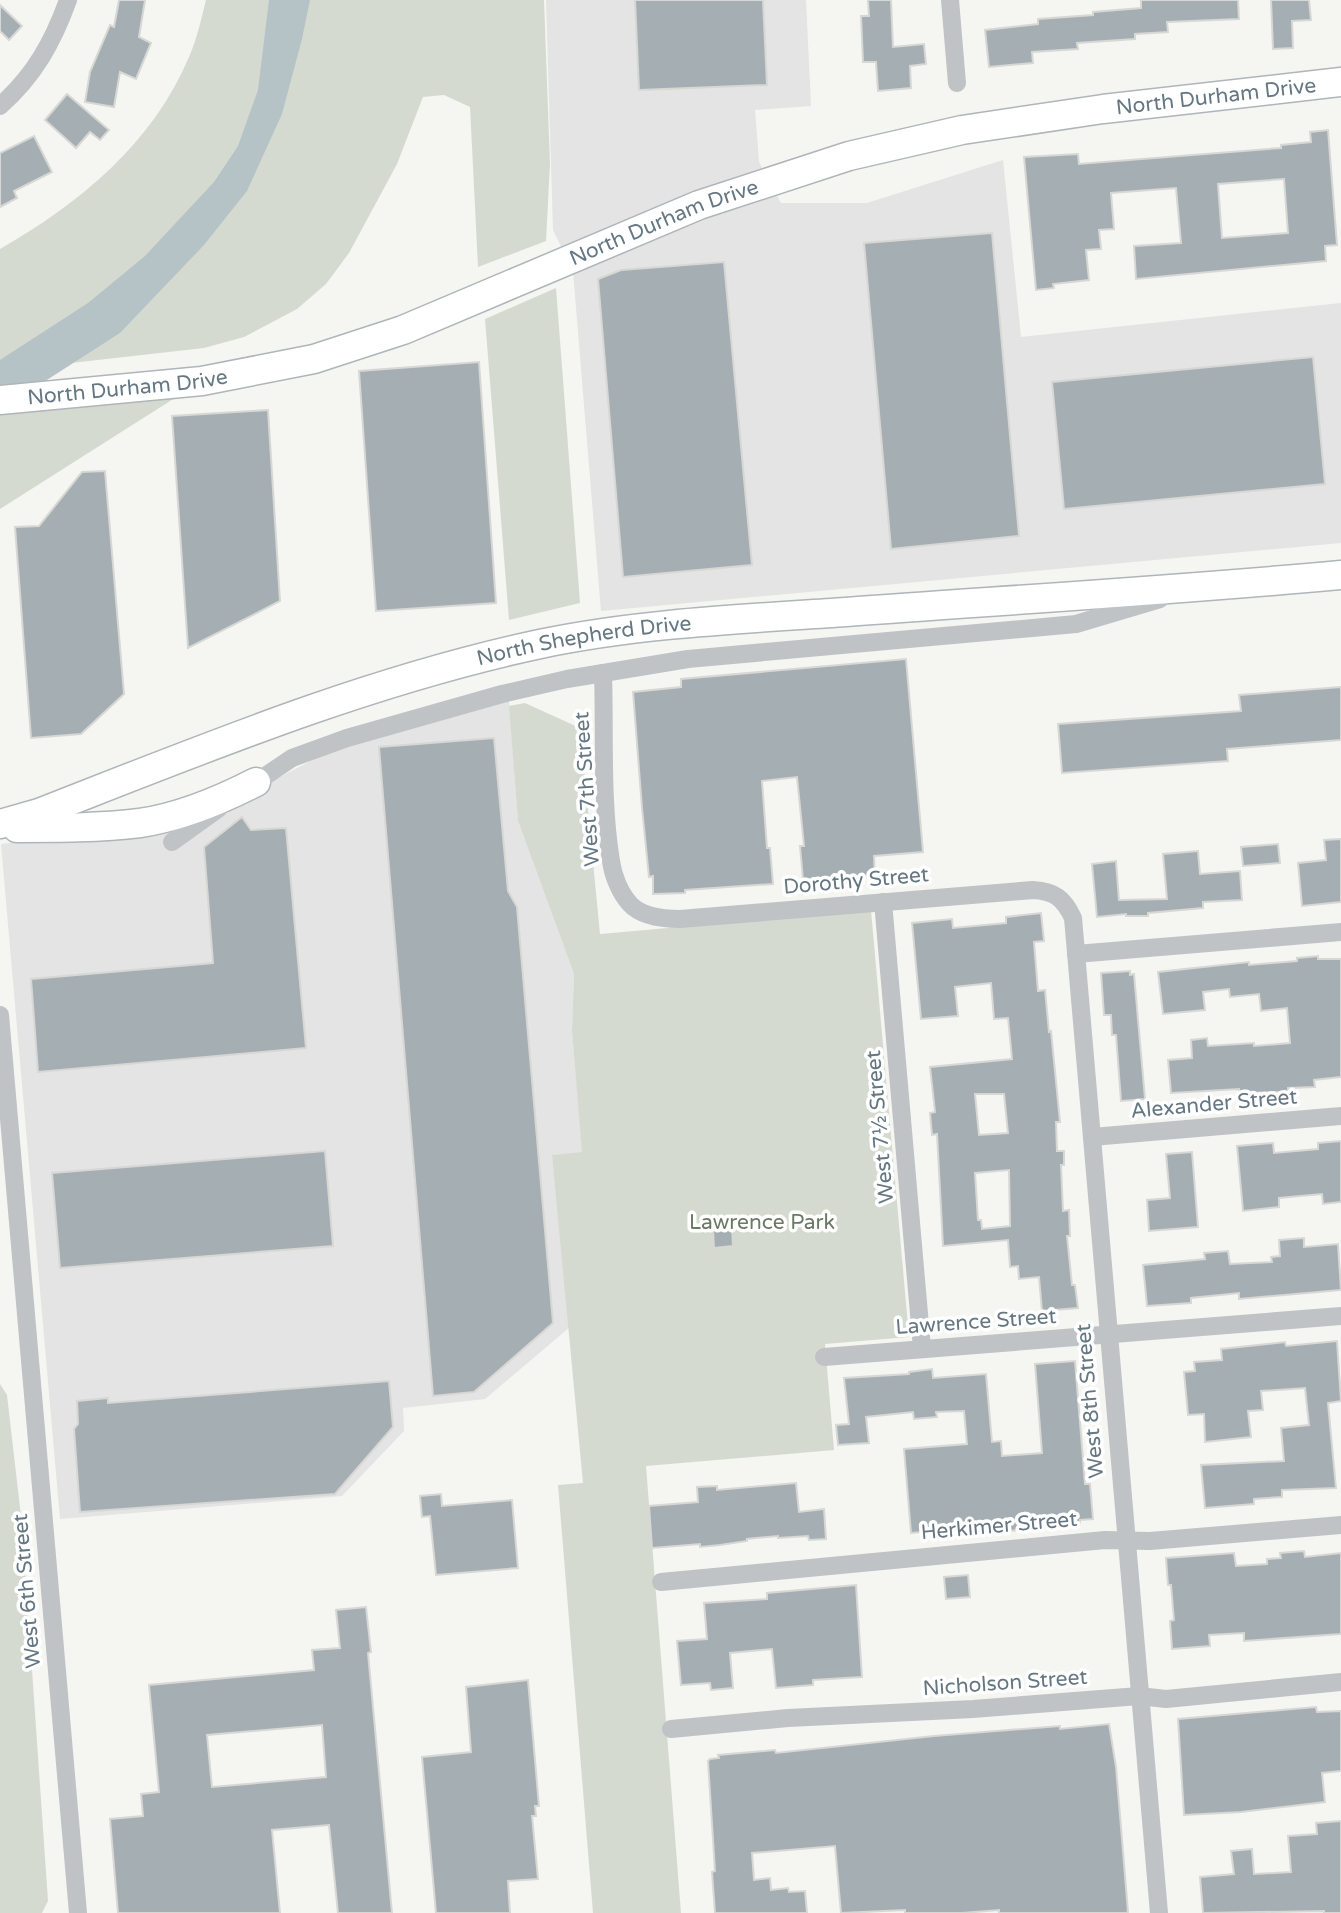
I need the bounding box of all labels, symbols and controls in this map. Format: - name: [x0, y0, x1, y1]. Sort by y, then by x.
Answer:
- street label: North Durham Drive: [1115, 72, 1318, 120]
- street label: North Durham Drive: [566, 174, 762, 271]
- street label: North Durham Drive: [26, 364, 230, 410]
- street label: North Shepherd Drive: [474, 610, 692, 671]
- street label: West 7th Street: [569, 711, 605, 867]
- street label: Dorothy Street: [782, 862, 930, 900]
- street label: West 7½ Street: [861, 1049, 899, 1205]
- street label: Alexander Street: [1130, 1084, 1298, 1124]
- park label: Lawrence Park: [689, 1210, 835, 1235]
- street label: Lawrence Street: [895, 1304, 1057, 1340]
- street label: West 8th Street: [1071, 1323, 1109, 1479]
- street label: Herkimer Street: [920, 1507, 1078, 1545]
- street label: West 6th Street: [8, 1513, 46, 1669]
- street label: Nicholson Street: [922, 1665, 1088, 1701]

